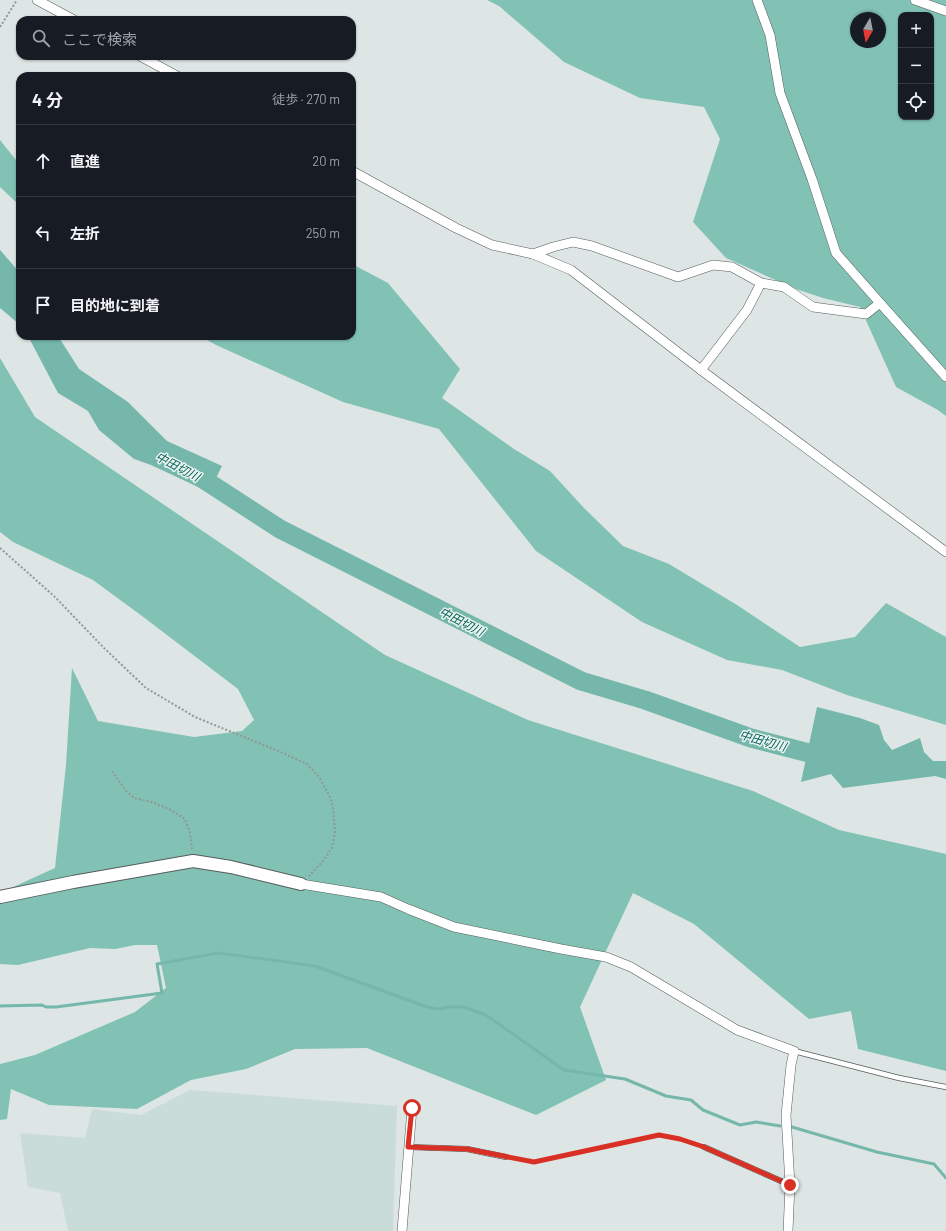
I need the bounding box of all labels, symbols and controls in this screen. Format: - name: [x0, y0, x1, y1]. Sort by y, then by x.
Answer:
- north arrow: [850, 12, 886, 48]
- map controls: [898, 12, 934, 120]
- button: +: [898, 12, 934, 48]
- search box: [16, 16, 356, 60]
- icon: search: [30, 27, 52, 49]
- text: ここで検索: [62, 30, 137, 48]
- button: −: [898, 48, 934, 84]
- button: locate: [898, 84, 934, 120]
- text: 4 分: [32, 89, 63, 109]
- text: 徒歩 · 270 m: [272, 91, 340, 107]
- icon: ahead: [32, 150, 54, 172]
- text: 直進: [70, 152, 100, 170]
- text: 20 m: [312, 153, 340, 169]
- icon: left: [32, 222, 54, 244]
- text: 左折: [70, 224, 100, 242]
- text: 250 m: [306, 225, 340, 241]
- icon: arrive: [32, 294, 54, 316]
- text: 目的地に到着: [70, 296, 160, 314]
- water label: 中田切川: [154, 449, 204, 484]
- water label: 中田切川: [437, 604, 488, 639]
- water label: 中田切川: [738, 727, 790, 754]
- route start: [403, 1099, 421, 1117]
- route end: [781, 1176, 799, 1194]

